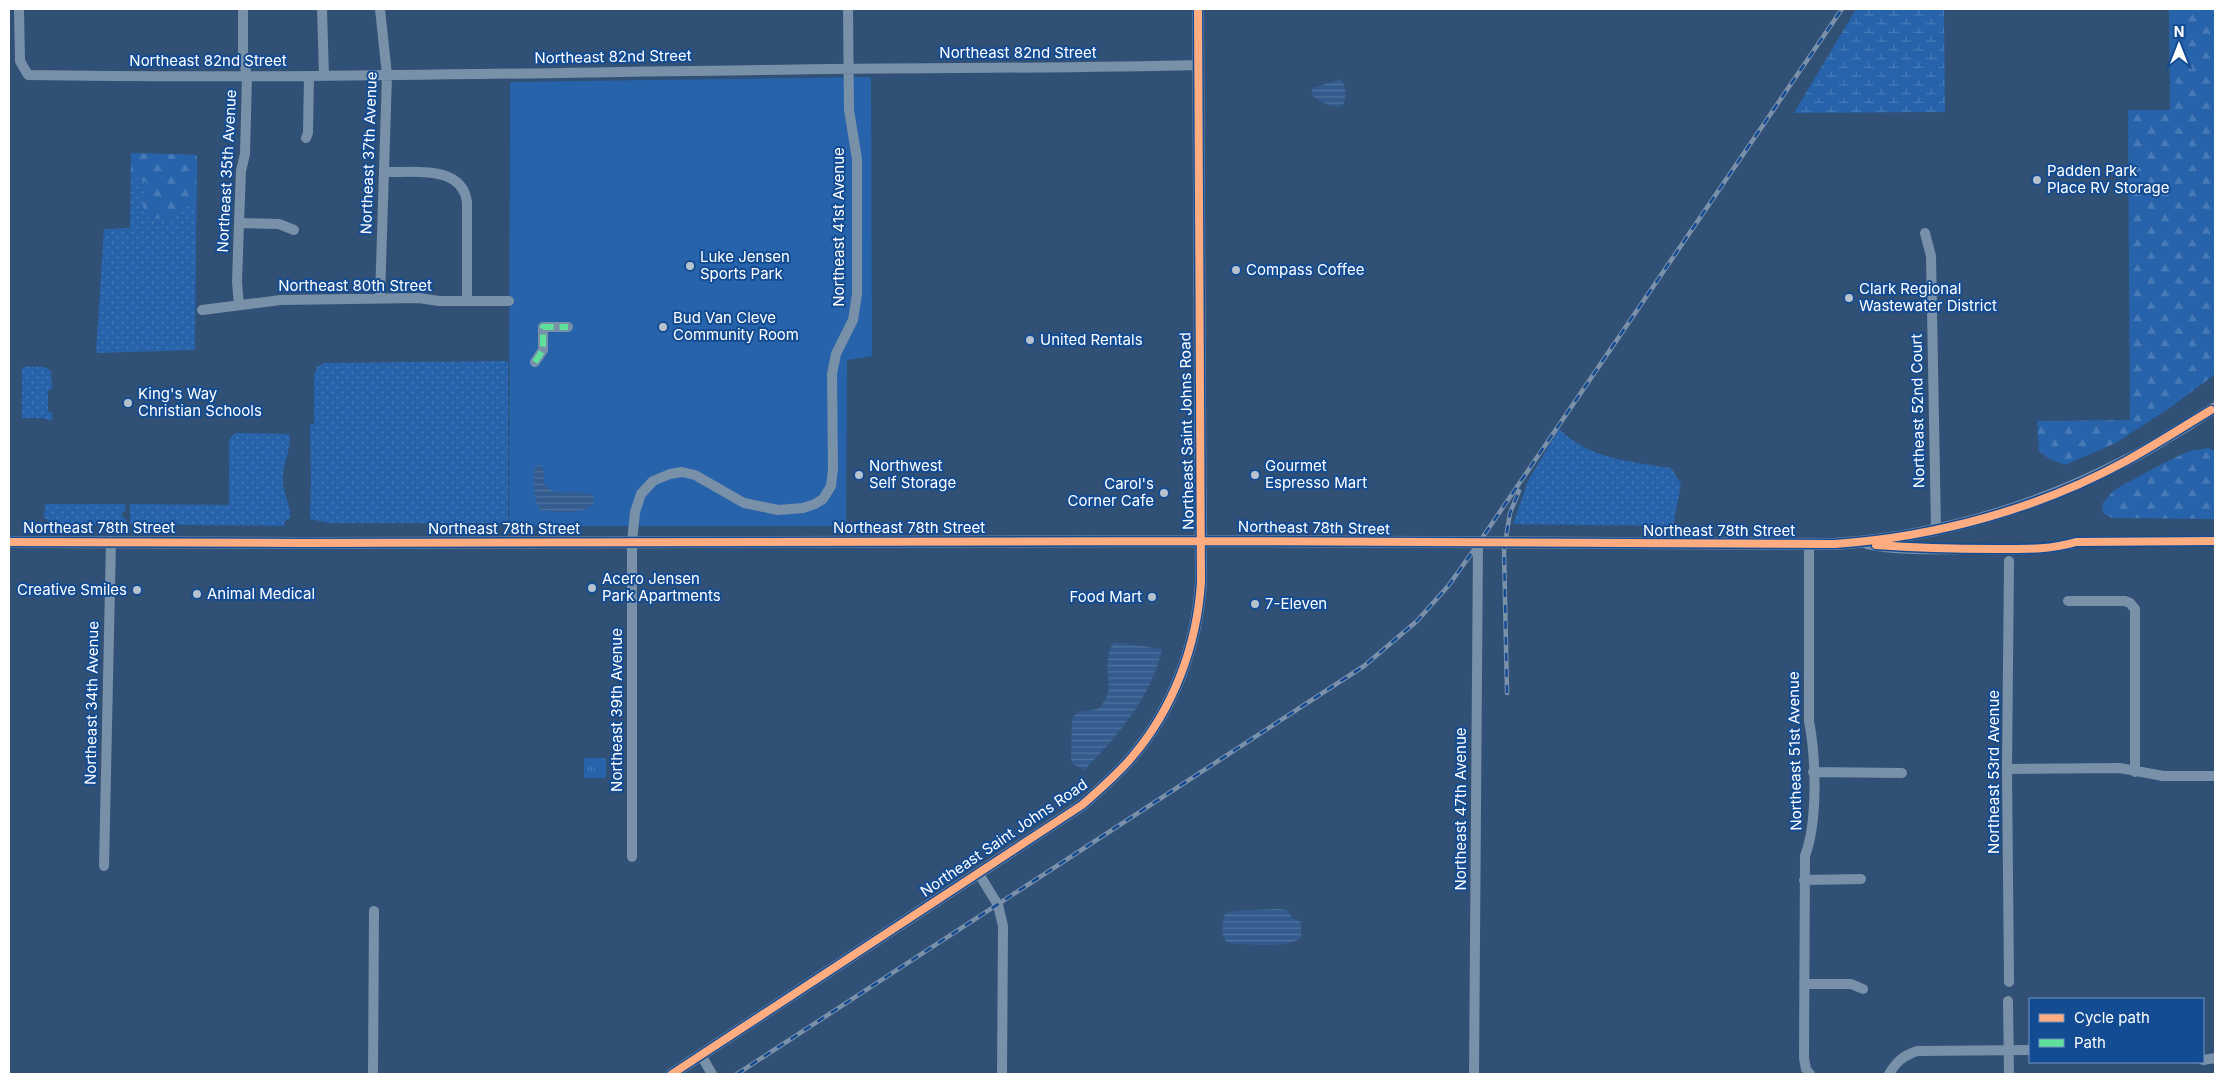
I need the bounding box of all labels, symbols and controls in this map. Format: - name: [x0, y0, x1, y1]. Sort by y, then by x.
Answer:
- north arrow: [2154, 20, 2204, 70]
- text: N: [2174, 23, 2184, 40]
- street label: Northeast 82nd Street: [939, 43, 1097, 62]
- street label: Northeast 82nd Street: [534, 46, 692, 67]
- street label: Northeast 82nd Street: [129, 51, 287, 70]
- street label: Northeast 37th Avenue: [356, 71, 381, 235]
- street label: Northeast 35th Avenue: [213, 89, 240, 253]
- street label: Northeast 41st Avenue: [829, 147, 848, 307]
- place label: Padden Park Place RV Storage: [2047, 161, 2170, 197]
- marker: Padden Park Place RV Storage: [2031, 174, 2043, 186]
- place label: Luke Jensen Sports Park: [700, 247, 790, 283]
- marker: Luke Jensen Sports Park: [684, 260, 696, 272]
- place label: Compass Coffee: [1246, 260, 1364, 279]
- marker: Compass Coffee: [1230, 264, 1242, 276]
- street label: Northeast 80th Street: [278, 276, 432, 295]
- place label: Clark Regional Wastewater District: [1859, 279, 1997, 315]
- marker: Clark Regional Wastewater District: [1843, 292, 1855, 304]
- place label: Bud Van Cleve Community Room: [673, 308, 799, 344]
- marker: Bud Van Cleve Community Room: [657, 321, 669, 333]
- place label: United Rentals: [1040, 330, 1143, 349]
- street label: Northeast Saint Johns Road: [1175, 332, 1198, 530]
- marker: United Rentals: [1024, 334, 1036, 346]
- street label: Northeast 52nd Court: [1907, 334, 1928, 488]
- place label: King's Way Christian Schools: [138, 384, 262, 420]
- marker: King's Way Christian Schools: [122, 397, 134, 409]
- place label: Northwest Self Storage: [869, 456, 956, 492]
- place label: Gourmet Espresso Mart: [1265, 456, 1367, 492]
- marker: Northwest Self Storage: [853, 469, 865, 481]
- marker: Gourmet Espresso Mart: [1249, 469, 1261, 481]
- place label: Carol's Corner Cafe: [1067, 474, 1154, 510]
- marker: Carol's Corner Cafe: [1158, 487, 1170, 499]
- street label: Northeast 78th Street: [1238, 517, 1390, 538]
- street label: Northeast 78th Street: [23, 518, 175, 537]
- street label: Northeast 78th Street: [833, 518, 985, 537]
- street label: Northeast 78th Street: [428, 519, 580, 538]
- street label: Northeast 78th Street: [1643, 521, 1795, 540]
- place label: Acero Jensen Park Apartments: [602, 569, 721, 605]
- place label: Creative Smiles: [17, 580, 127, 599]
- marker: Acero Jensen Park Apartments: [586, 582, 598, 594]
- marker: Creative Smiles: [131, 584, 143, 596]
- place label: Animal Medical: [207, 584, 315, 603]
- place label: Food Mart: [1070, 587, 1142, 606]
- marker: Animal Medical: [191, 588, 203, 600]
- marker: Food Mart: [1146, 591, 1158, 603]
- place label: 7-Eleven: [1265, 594, 1327, 613]
- marker: 7-Eleven: [1249, 598, 1261, 610]
- street label: Northeast 34th Avenue: [81, 621, 102, 785]
- street label: Northeast 39th Avenue: [607, 628, 626, 792]
- street label: Northeast 51st Avenue: [1784, 671, 1805, 831]
- street label: Northeast 53rd Avenue: [1984, 690, 2003, 854]
- street label: Northeast 47th Avenue: [1451, 727, 1470, 891]
- street label: Northeast Saint Johns Road: [917, 774, 1091, 901]
- legend: [2029, 998, 2204, 1063]
- text: Cycle path: [2074, 1008, 2150, 1027]
- text: Path: [2074, 1033, 2106, 1052]

